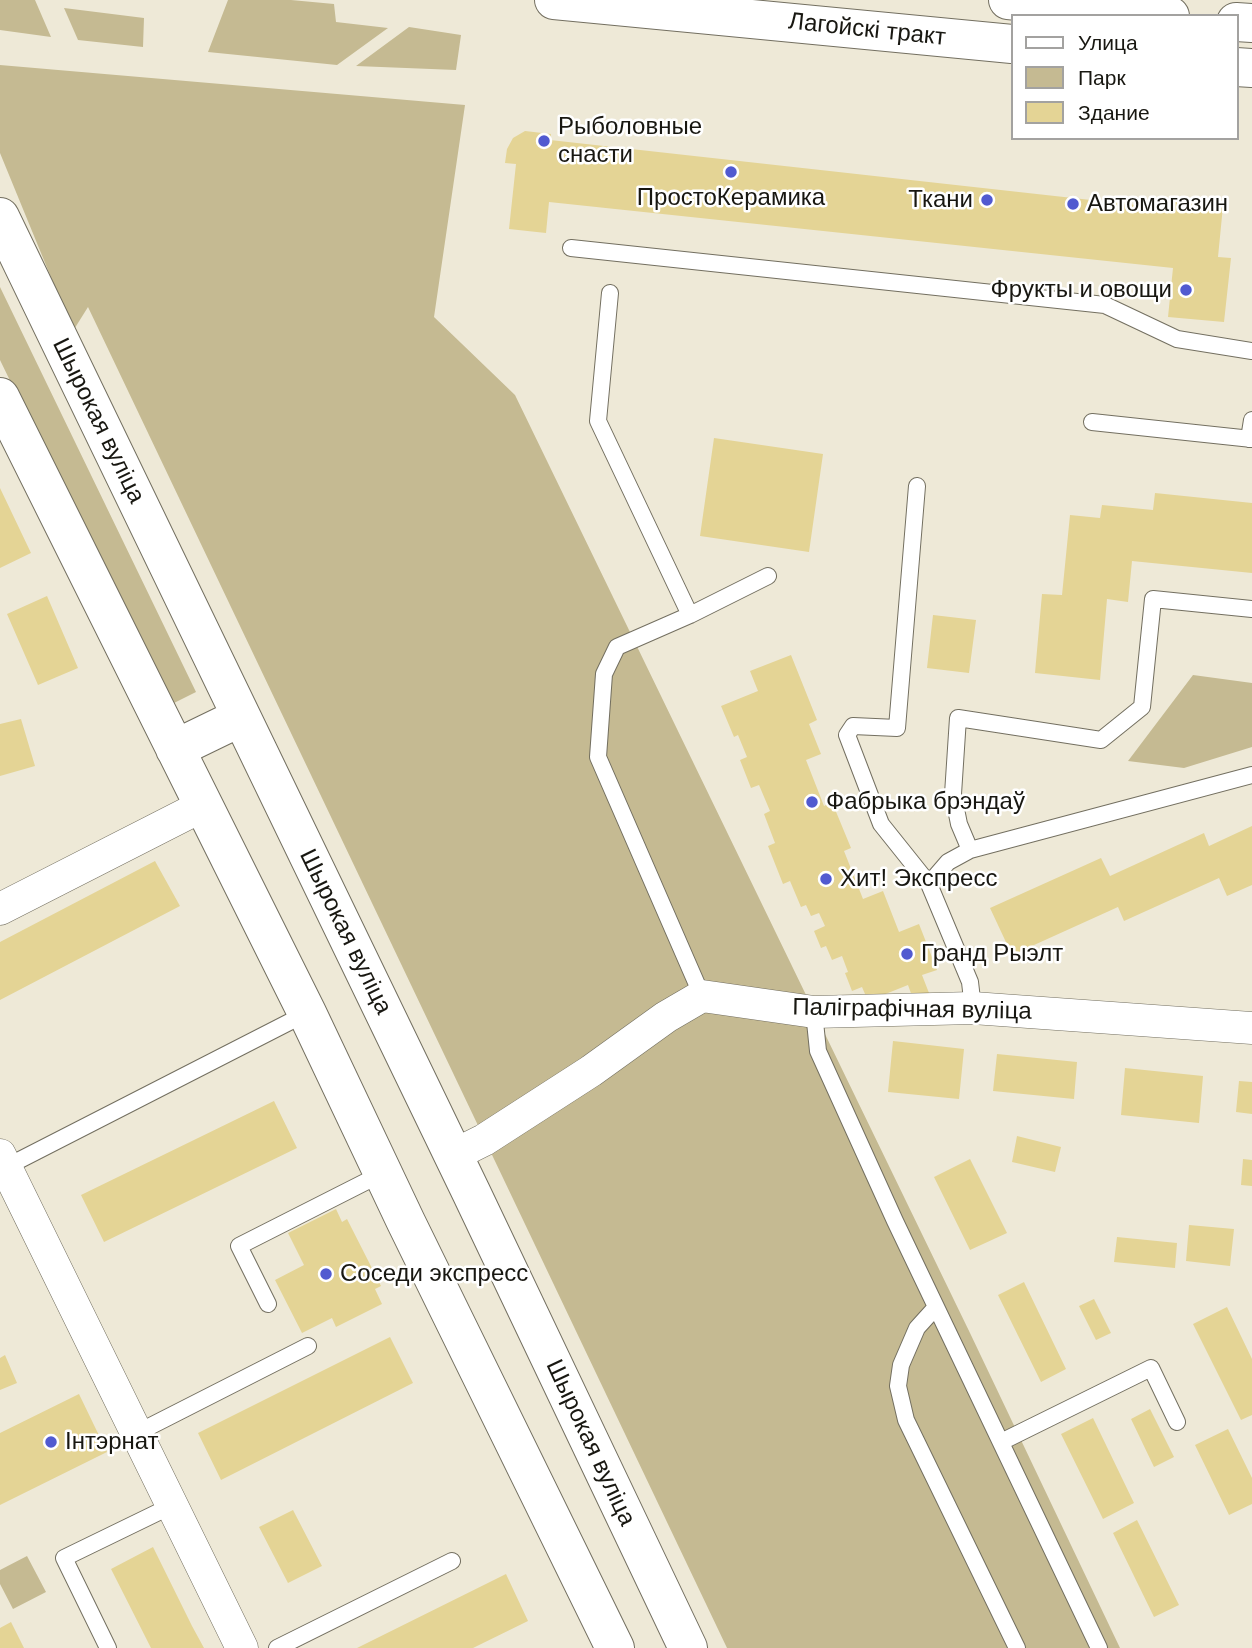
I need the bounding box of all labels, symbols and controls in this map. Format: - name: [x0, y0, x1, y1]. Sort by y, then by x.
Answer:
- street label: Лагойскі тракт: [787, 7, 947, 53]
- legend: [1010, 14, 1238, 140]
- text: Улица: [1078, 31, 1138, 54]
- text: Парк: [1078, 66, 1126, 89]
- text: Здание: [1078, 101, 1150, 124]
- place label: Рыболовные снасти: [558, 113, 702, 169]
- marker: Рыболовные снасти: [536, 133, 552, 149]
- marker: ПростоКерамика: [723, 164, 739, 180]
- place label: ПростоКерамика: [637, 184, 825, 212]
- place label: Ткани: [908, 186, 973, 214]
- place label: Автомагазин: [1087, 190, 1228, 218]
- marker: Ткани: [979, 192, 995, 208]
- marker: Автомагазин: [1065, 196, 1081, 212]
- place label: Фрукты и овощи: [991, 276, 1172, 304]
- marker: Фрукты и овощи: [1178, 282, 1194, 298]
- street label: Шырокая вуліца: [46, 334, 150, 508]
- place label: Фабрыка брэндаў: [826, 788, 1025, 816]
- marker: Фабрыка брэндаў: [804, 794, 820, 810]
- street label: Шырокая вуліца: [293, 845, 397, 1019]
- place label: Хит! Экспресс: [840, 865, 997, 893]
- marker: Хит! Экспресс: [818, 871, 834, 887]
- place label: Гранд Рыэлт: [921, 940, 1063, 968]
- marker: Гранд Рыэлт: [899, 946, 915, 962]
- street label: Паліграфічная вуліца: [792, 994, 1032, 1026]
- place label: Соседи экспресс: [340, 1260, 528, 1288]
- marker: Соседи экспресс: [318, 1266, 334, 1282]
- street label: Шырокая вуліца: [539, 1355, 641, 1531]
- place label: Інтэрнат: [65, 1428, 159, 1456]
- marker: Інтэрнат: [43, 1434, 59, 1450]

